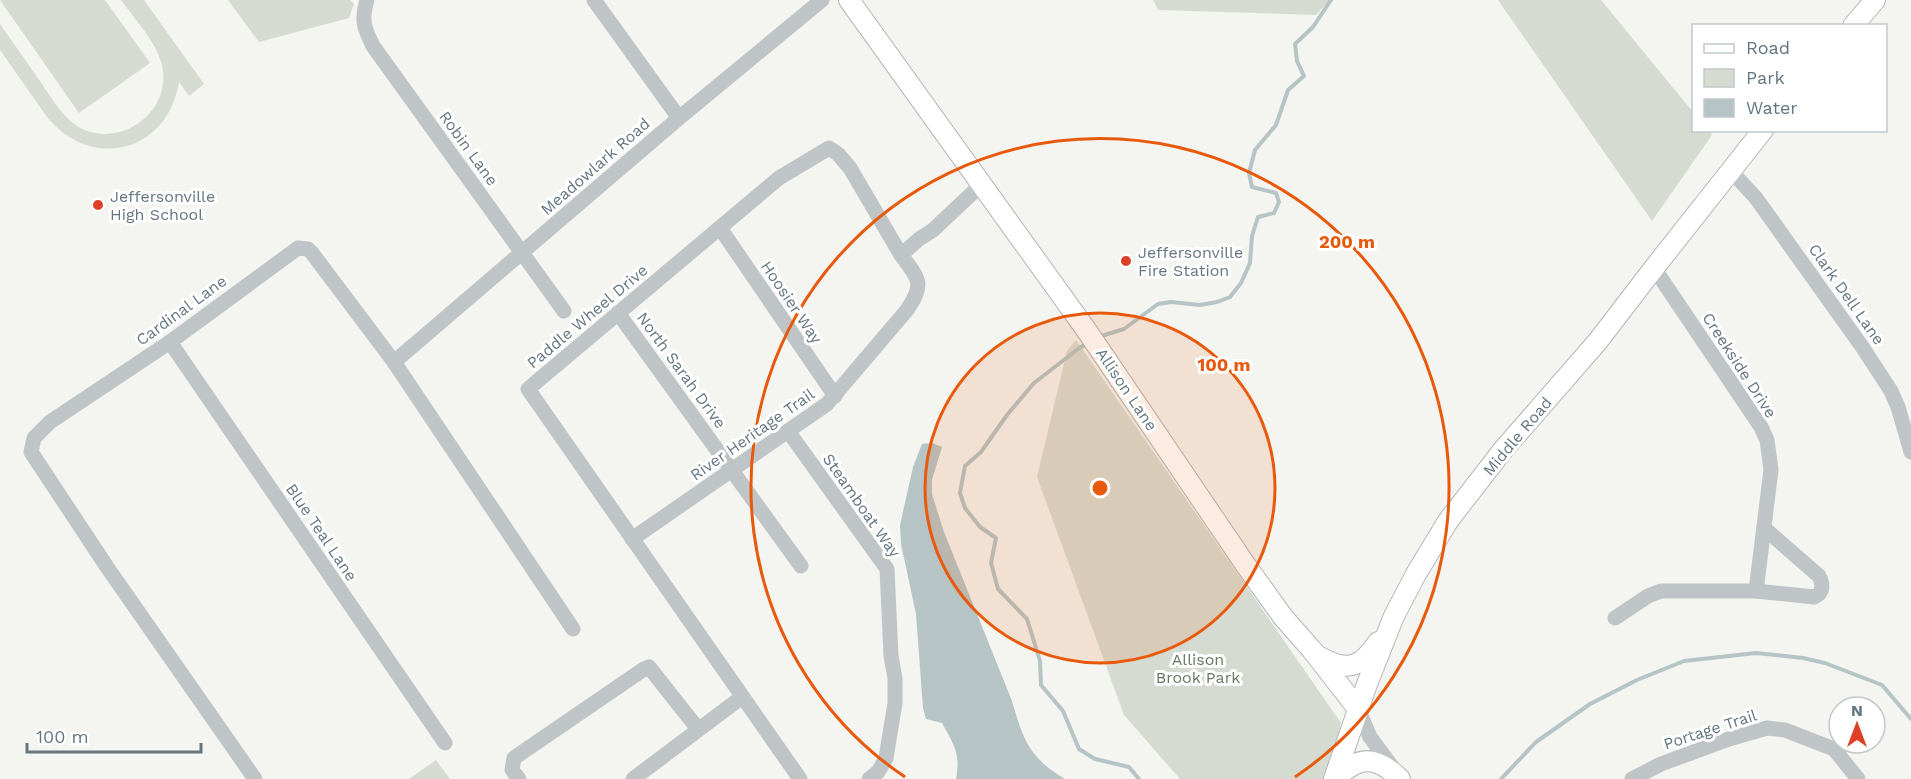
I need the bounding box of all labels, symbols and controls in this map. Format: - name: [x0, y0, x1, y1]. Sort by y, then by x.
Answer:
- legend: [1692, 24, 1887, 132]
- text: Road: [1746, 37, 1790, 58]
- text: Park: [1746, 67, 1785, 88]
- text: Water: [1746, 97, 1798, 118]
- street label: Robin Lane: [435, 107, 502, 189]
- street label: Meadowlark Road: [537, 114, 654, 219]
- place label: Jeffersonville High School: [110, 187, 215, 224]
- marker: Jeffersonville High School: [91, 198, 105, 212]
- text: 200 m: [1319, 231, 1375, 252]
- street label: Clark Dell Lane: [1805, 240, 1888, 348]
- place label: Jeffersonville Fire Station: [1138, 243, 1243, 280]
- marker: Jeffersonville Fire Station: [1119, 254, 1133, 268]
- street label: Hoosier Way: [757, 257, 827, 348]
- street label: Paddle Wheel Drive: [523, 260, 651, 372]
- street label: Cardinal Lane: [132, 271, 230, 350]
- street label: North Sarah Drive: [633, 308, 730, 432]
- street label: Creekside Drive: [1698, 309, 1781, 422]
- street label: Allison Lane: [1092, 344, 1161, 434]
- text: 100 m: [1197, 354, 1251, 375]
- street label: River Heritage Trail: [687, 384, 818, 484]
- street label: Middle Road: [1479, 393, 1556, 479]
- street label: Steamboat Way: [819, 450, 905, 561]
- centre of rings: [1090, 478, 1110, 498]
- street label: Blue Teal Lane: [282, 480, 361, 585]
- park label: Allison Brook Park: [1156, 650, 1240, 687]
- north arrow: [1827, 695, 1887, 755]
- text: N: [1851, 701, 1863, 720]
- street label: Portage Trail: [1661, 705, 1759, 753]
- scale bar: [27, 716, 201, 754]
- text: 100 m: [36, 726, 89, 747]

